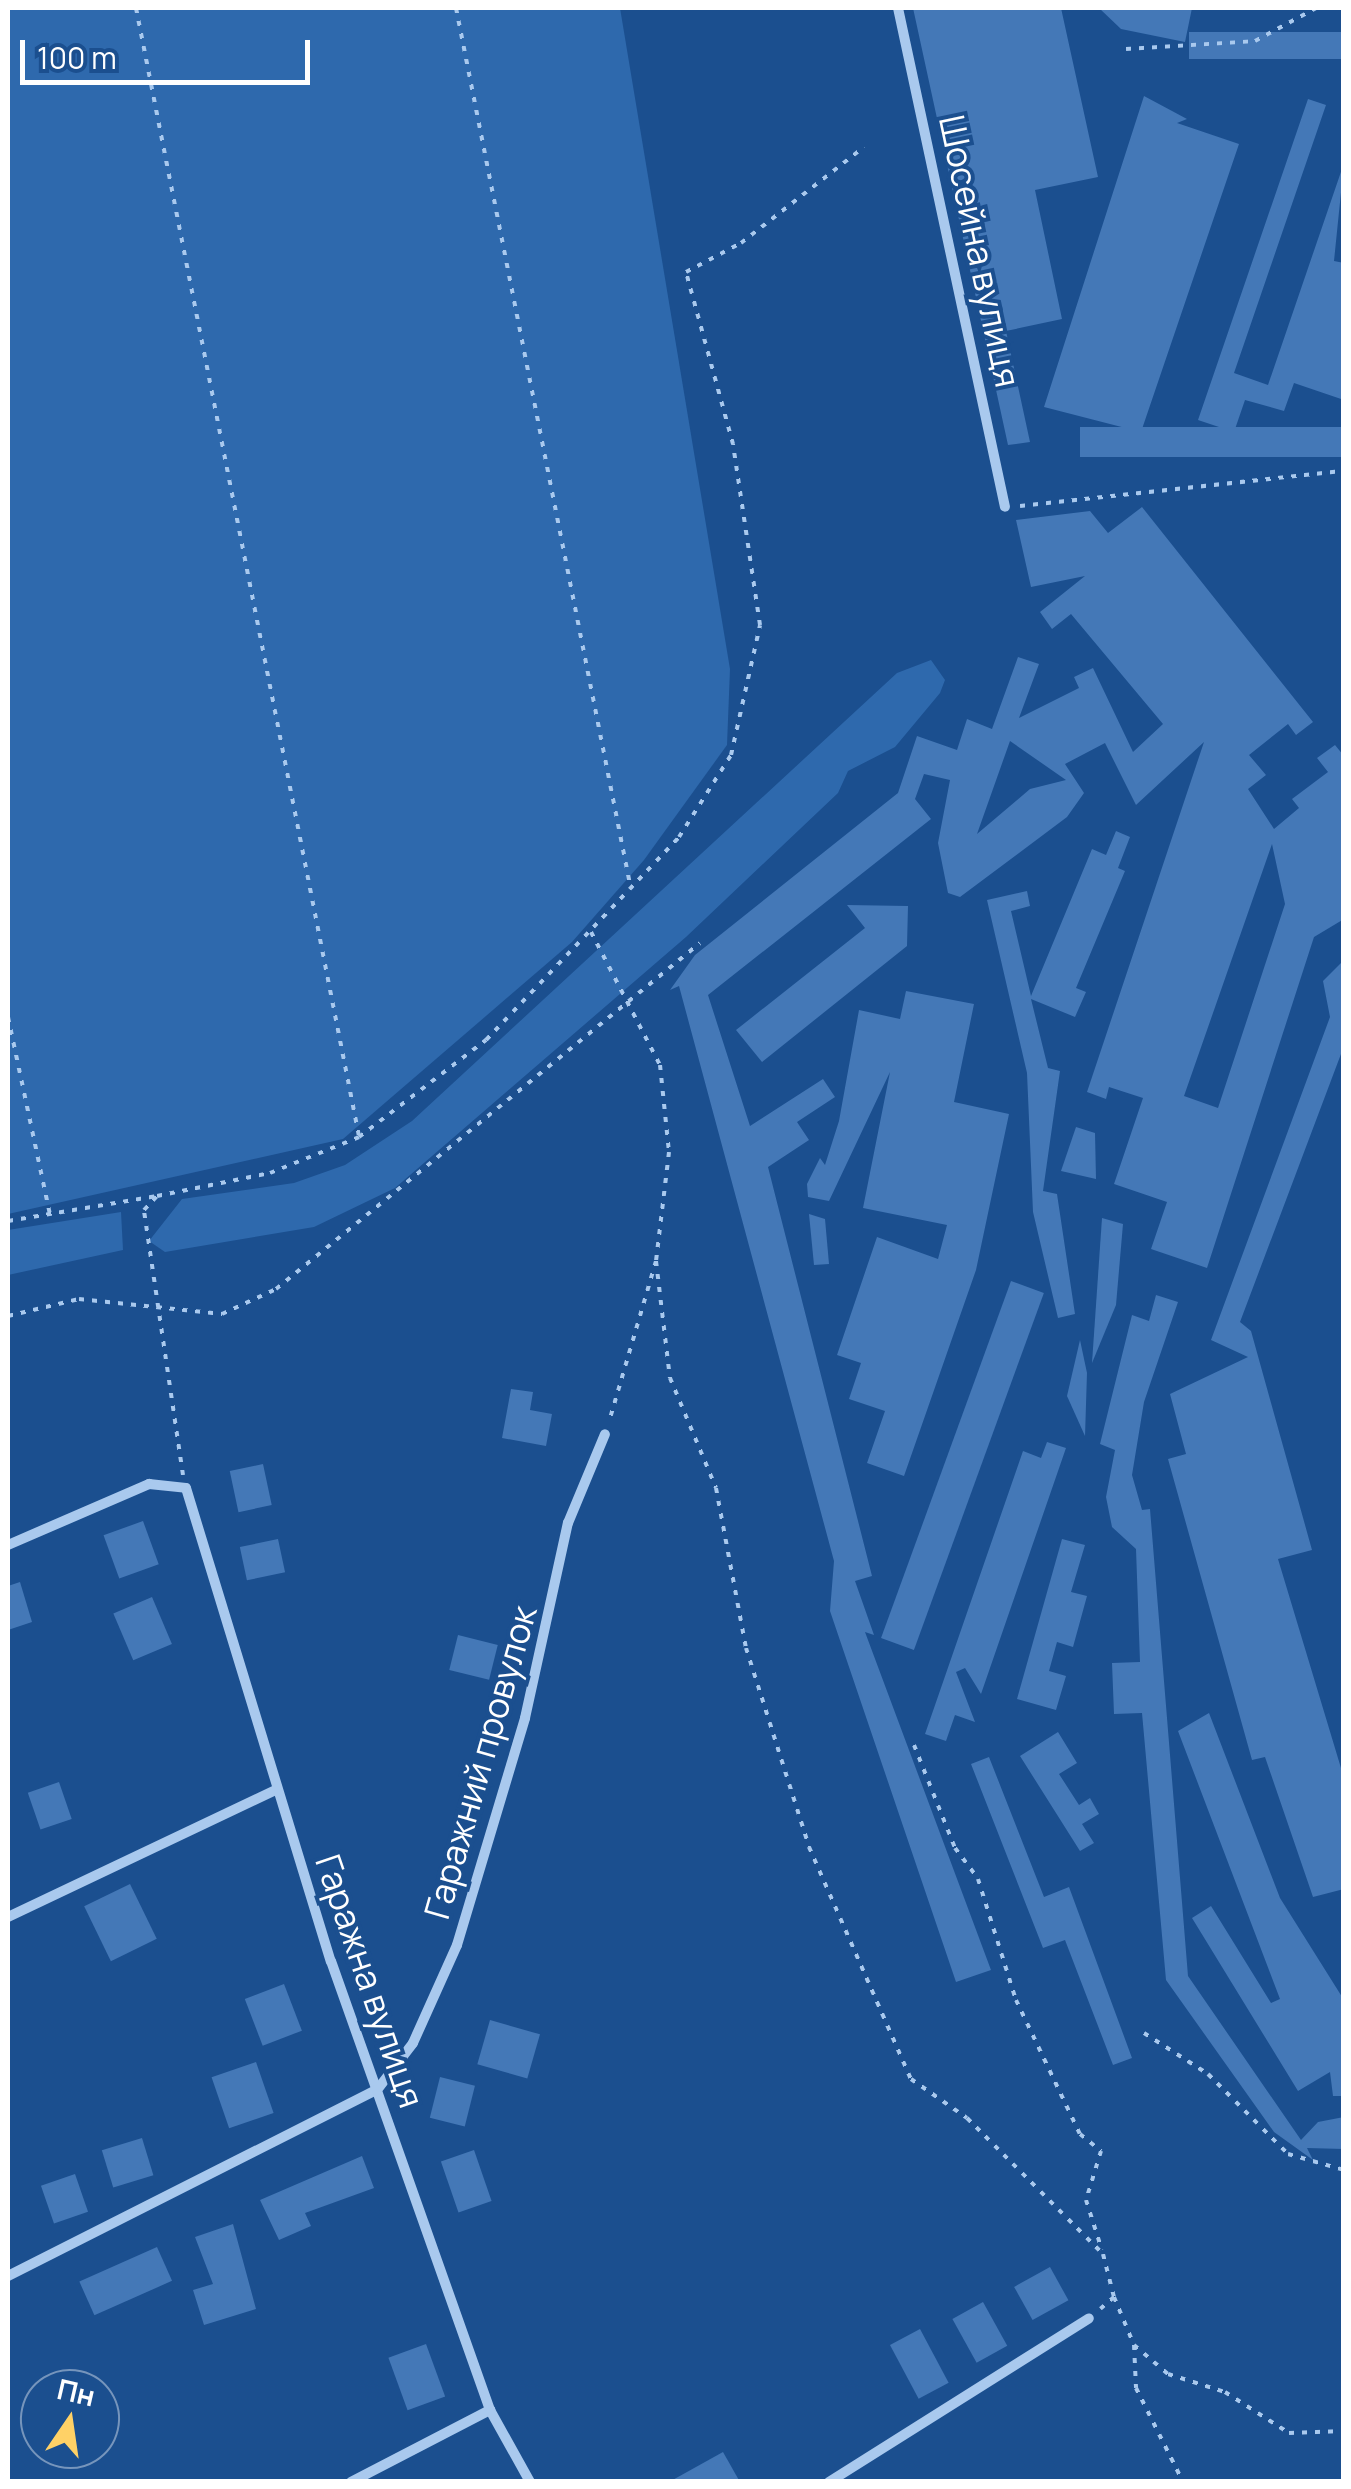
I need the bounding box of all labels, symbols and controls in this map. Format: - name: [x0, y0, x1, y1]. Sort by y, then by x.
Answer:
- scale bar: [25, 20, 315, 82]
- text: 100 m: [37, 37, 117, 78]
- street label: Шосейна вулиця: [931, 111, 1029, 391]
- street label: Гаражний провулок: [415, 1601, 545, 1923]
- street label: Гаражна вулиця: [307, 1849, 433, 2113]
- north arrow: [20, 2369, 120, 2469]
- text: Пн: [54, 2369, 99, 2414]

